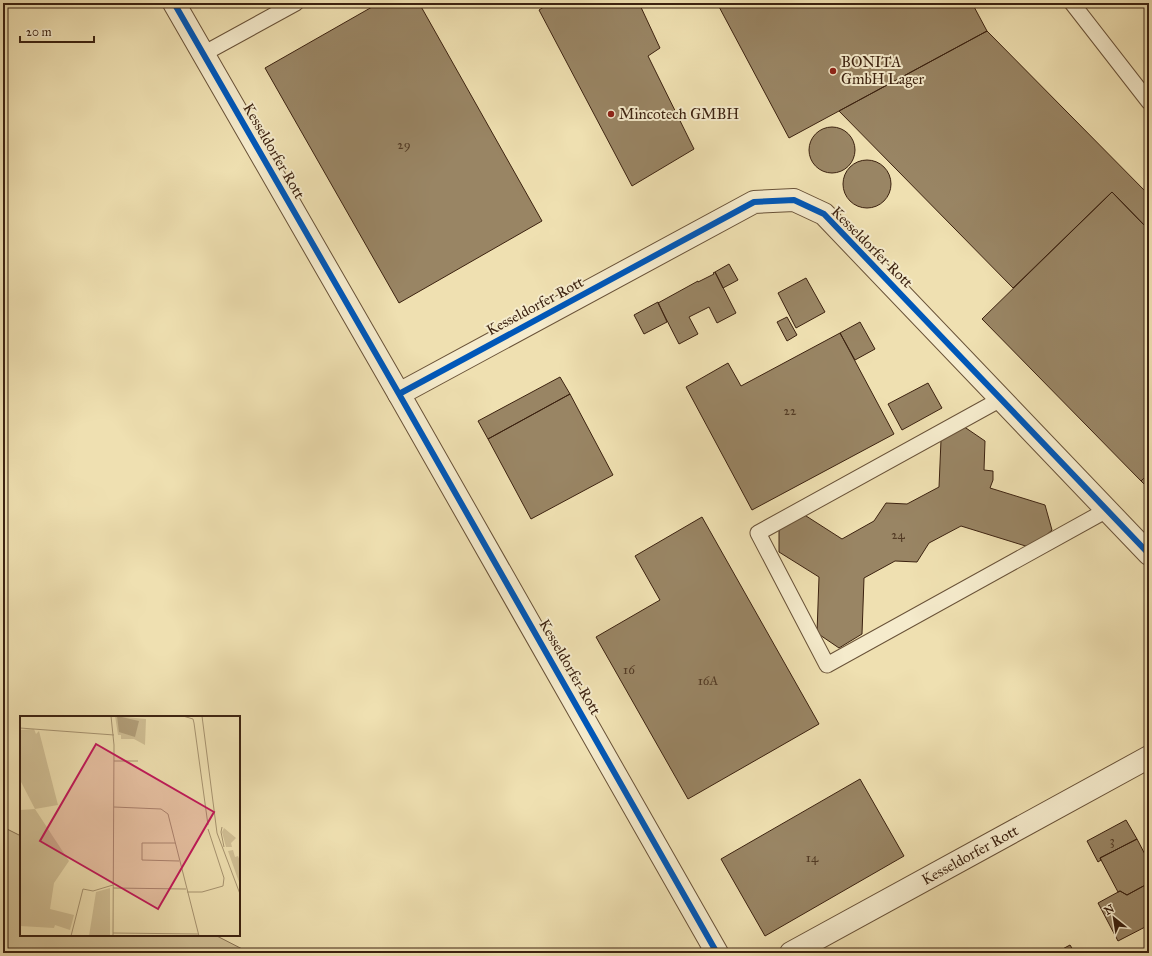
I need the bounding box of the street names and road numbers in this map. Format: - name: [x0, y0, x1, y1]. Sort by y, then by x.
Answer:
- street label: Kesseldorfer Rott: [239, 100, 309, 203]
- street label: Kesseldorfer Rott: [828, 203, 917, 292]
- street label: Kesseldorfer Rott: [483, 273, 587, 339]
- street label: Kesseldorfer Rott: [535, 616, 605, 719]
- street label: Kesseldorfer Rott: [918, 821, 1022, 889]

